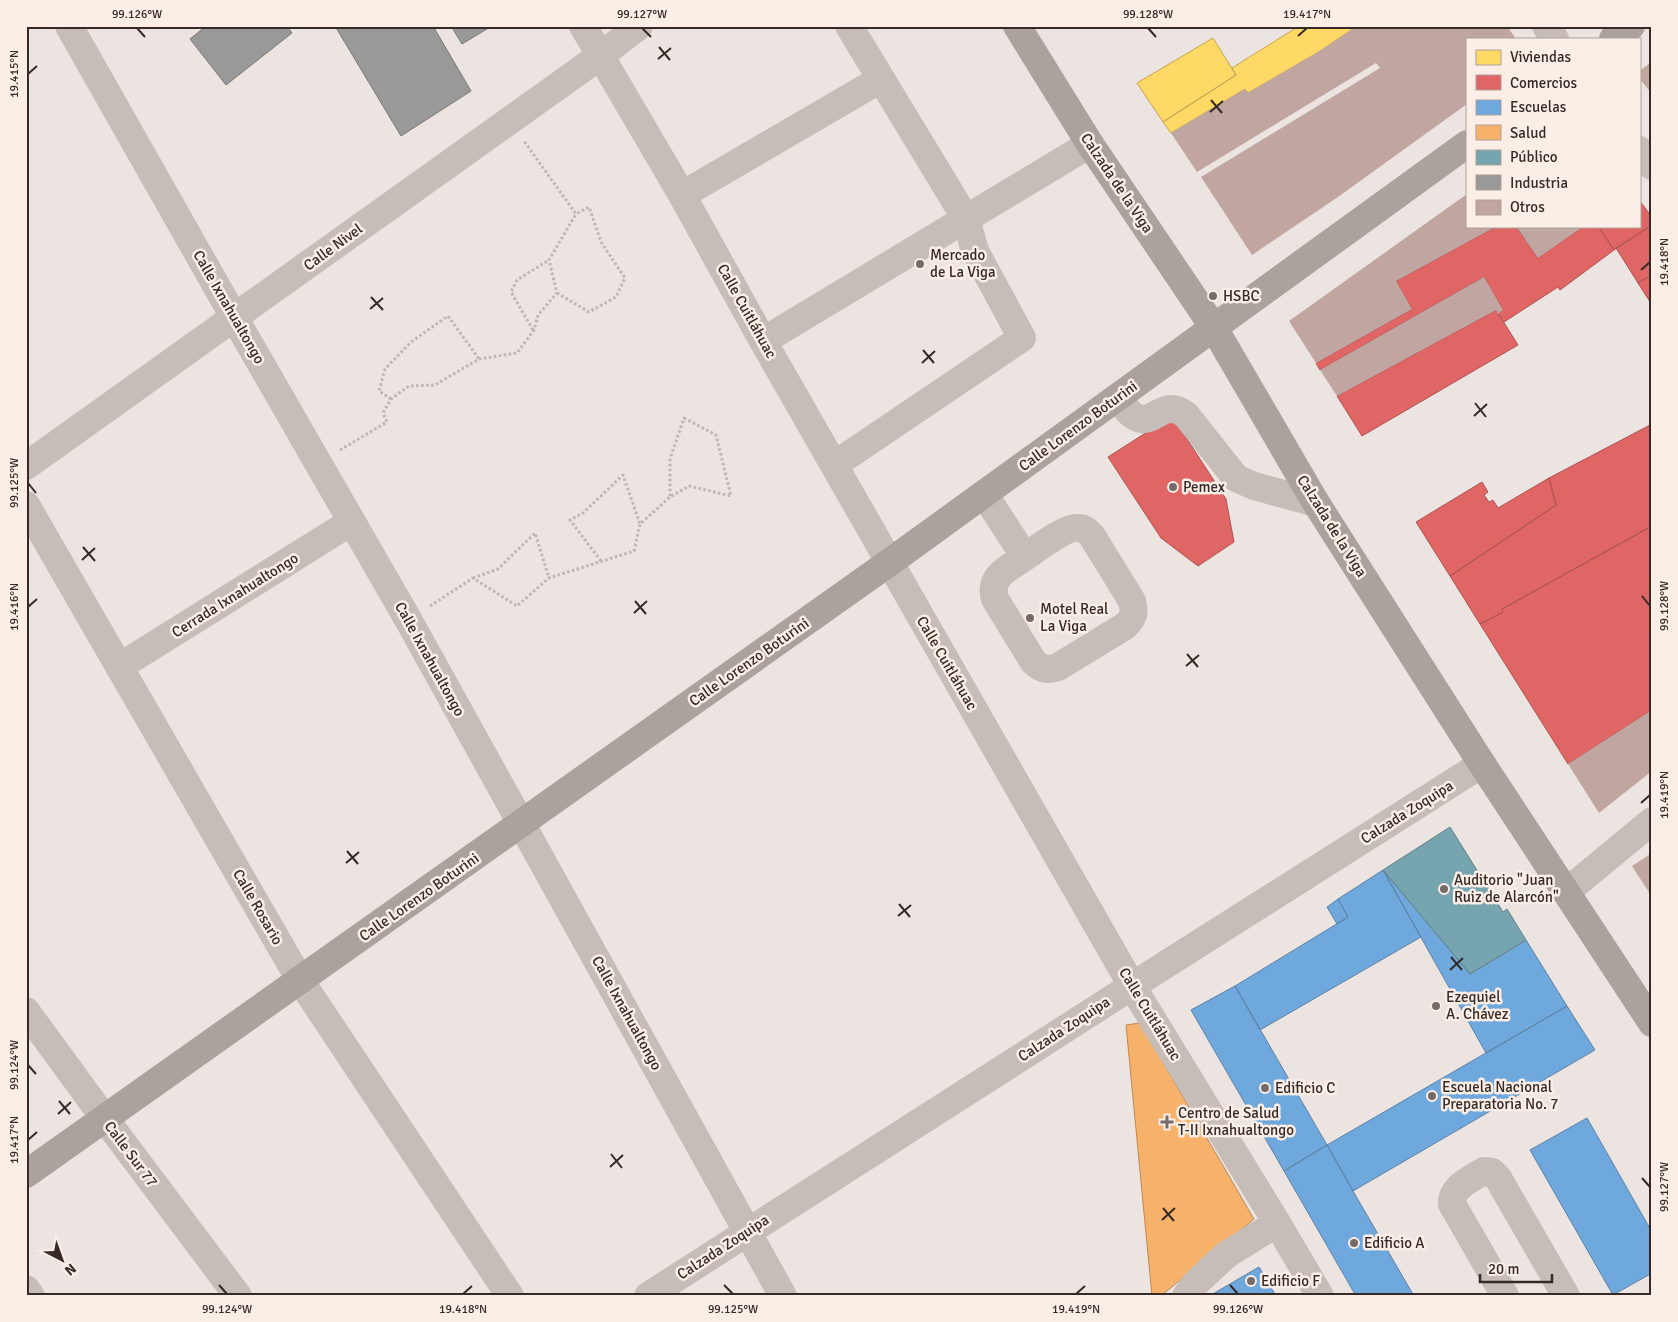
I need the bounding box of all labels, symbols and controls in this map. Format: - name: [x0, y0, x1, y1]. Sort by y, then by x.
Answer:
- text: 99.126°W: [112, 7, 162, 22]
- text: 99.127°W: [617, 7, 667, 22]
- text: 99.128°W: [1123, 7, 1173, 22]
- text: 19.417°N: [1283, 7, 1331, 22]
- legend: [1466, 38, 1640, 228]
- text: Viviendas: [1510, 48, 1571, 66]
- text: 19.415°N: [7, 50, 22, 98]
- text: Comercios: [1510, 74, 1578, 92]
- text: Escuelas: [1510, 98, 1567, 116]
- text: Salud: [1510, 124, 1546, 142]
- street label: Calzada de la Viga: [1077, 130, 1157, 236]
- text: Público: [1510, 148, 1558, 166]
- text: Industria: [1510, 174, 1568, 192]
- text: Otros: [1510, 198, 1545, 216]
- street label: Calle Nivel: [300, 220, 366, 274]
- text: 19.418°N: [1657, 238, 1672, 286]
- place label: Mercado de La Viga: [930, 246, 996, 281]
- street label: Calle Ixnahualtongo: [189, 247, 269, 367]
- marker: Mercado de La Viga: [914, 258, 926, 270]
- street label: Calle Cuitláhuac: [714, 261, 780, 361]
- place label: HSBC: [1223, 287, 1259, 305]
- marker: HSBC: [1207, 290, 1219, 302]
- street label: Calle Lorenzo Boturini: [1015, 377, 1141, 475]
- text: 99.125°W: [7, 458, 22, 508]
- street label: Calzada de la Viga: [1293, 472, 1371, 580]
- place label: Pemex: [1183, 478, 1225, 496]
- marker: Pemex: [1167, 481, 1179, 493]
- street label: Cerrada Ixnahualtongo: [168, 549, 302, 641]
- text: 99.128°W: [1657, 581, 1672, 631]
- text: 19.416°N: [7, 583, 22, 631]
- street label: Calle Ixnahualtongo: [391, 599, 469, 719]
- place label: Motel Real La Viga: [1040, 600, 1108, 635]
- marker: Motel Real La Viga: [1024, 612, 1036, 624]
- street label: Calle Cuitláhuac: [913, 613, 981, 713]
- street label: Calle Lorenzo Boturini: [686, 614, 812, 710]
- text: 19.419°N: [1657, 771, 1672, 819]
- street label: Calzada Zoquipa: [1357, 776, 1457, 848]
- street label: Calle Lorenzo Boturini: [356, 849, 482, 945]
- street label: Calle Rosario: [229, 866, 287, 948]
- place label: Auditorio "Juan Ruiz de Alarcón": [1454, 871, 1559, 906]
- marker: Auditorio "Juan Ruiz de Alarcón": [1438, 883, 1450, 895]
- street label: Calle Ixnahualtongo: [588, 953, 666, 1073]
- street label: Calle Cuitláhuac: [1115, 964, 1185, 1064]
- place label: Ezequiel A. Chávez: [1446, 988, 1509, 1023]
- street label: Calzada Zoquipa: [1015, 993, 1113, 1065]
- marker: Ezequiel A. Chávez: [1430, 1000, 1442, 1012]
- text: 99.124°W: [7, 1040, 22, 1090]
- place label: Escuela Nacional Preparatoria No. 7: [1442, 1078, 1558, 1113]
- place label: Edificio C: [1275, 1079, 1335, 1097]
- marker: Edificio C: [1259, 1082, 1271, 1094]
- marker: Escuela Nacional Preparatoria No. 7: [1426, 1090, 1438, 1102]
- place label: Centro de Salud T-II Ixnahualtongo: [1178, 1104, 1294, 1139]
- marker: Centro de Salud T-II Ixnahualtongo: [1160, 1115, 1174, 1129]
- text: 19.417°N: [7, 1116, 22, 1164]
- street label: Calle Sur 77: [101, 1118, 161, 1190]
- text: 99.127°W: [1657, 1162, 1672, 1212]
- street label: Calzada Zoquipa: [674, 1211, 772, 1283]
- north arrow: [38, 1234, 88, 1284]
- place label: Edificio A: [1364, 1234, 1425, 1252]
- marker: Edificio A: [1348, 1237, 1360, 1249]
- scale bar: [1480, 1252, 1553, 1284]
- text: N: [61, 1260, 79, 1279]
- text: 20 m: [1488, 1260, 1519, 1278]
- place label: Edificio F: [1261, 1272, 1320, 1290]
- marker: Edificio F: [1245, 1275, 1257, 1287]
- text: 99.124°W: [202, 1302, 252, 1317]
- text: 19.418°N: [439, 1302, 487, 1317]
- text: 99.125°W: [708, 1302, 758, 1317]
- text: 19.419°N: [1052, 1302, 1100, 1317]
- text: 99.126°W: [1213, 1302, 1263, 1317]

